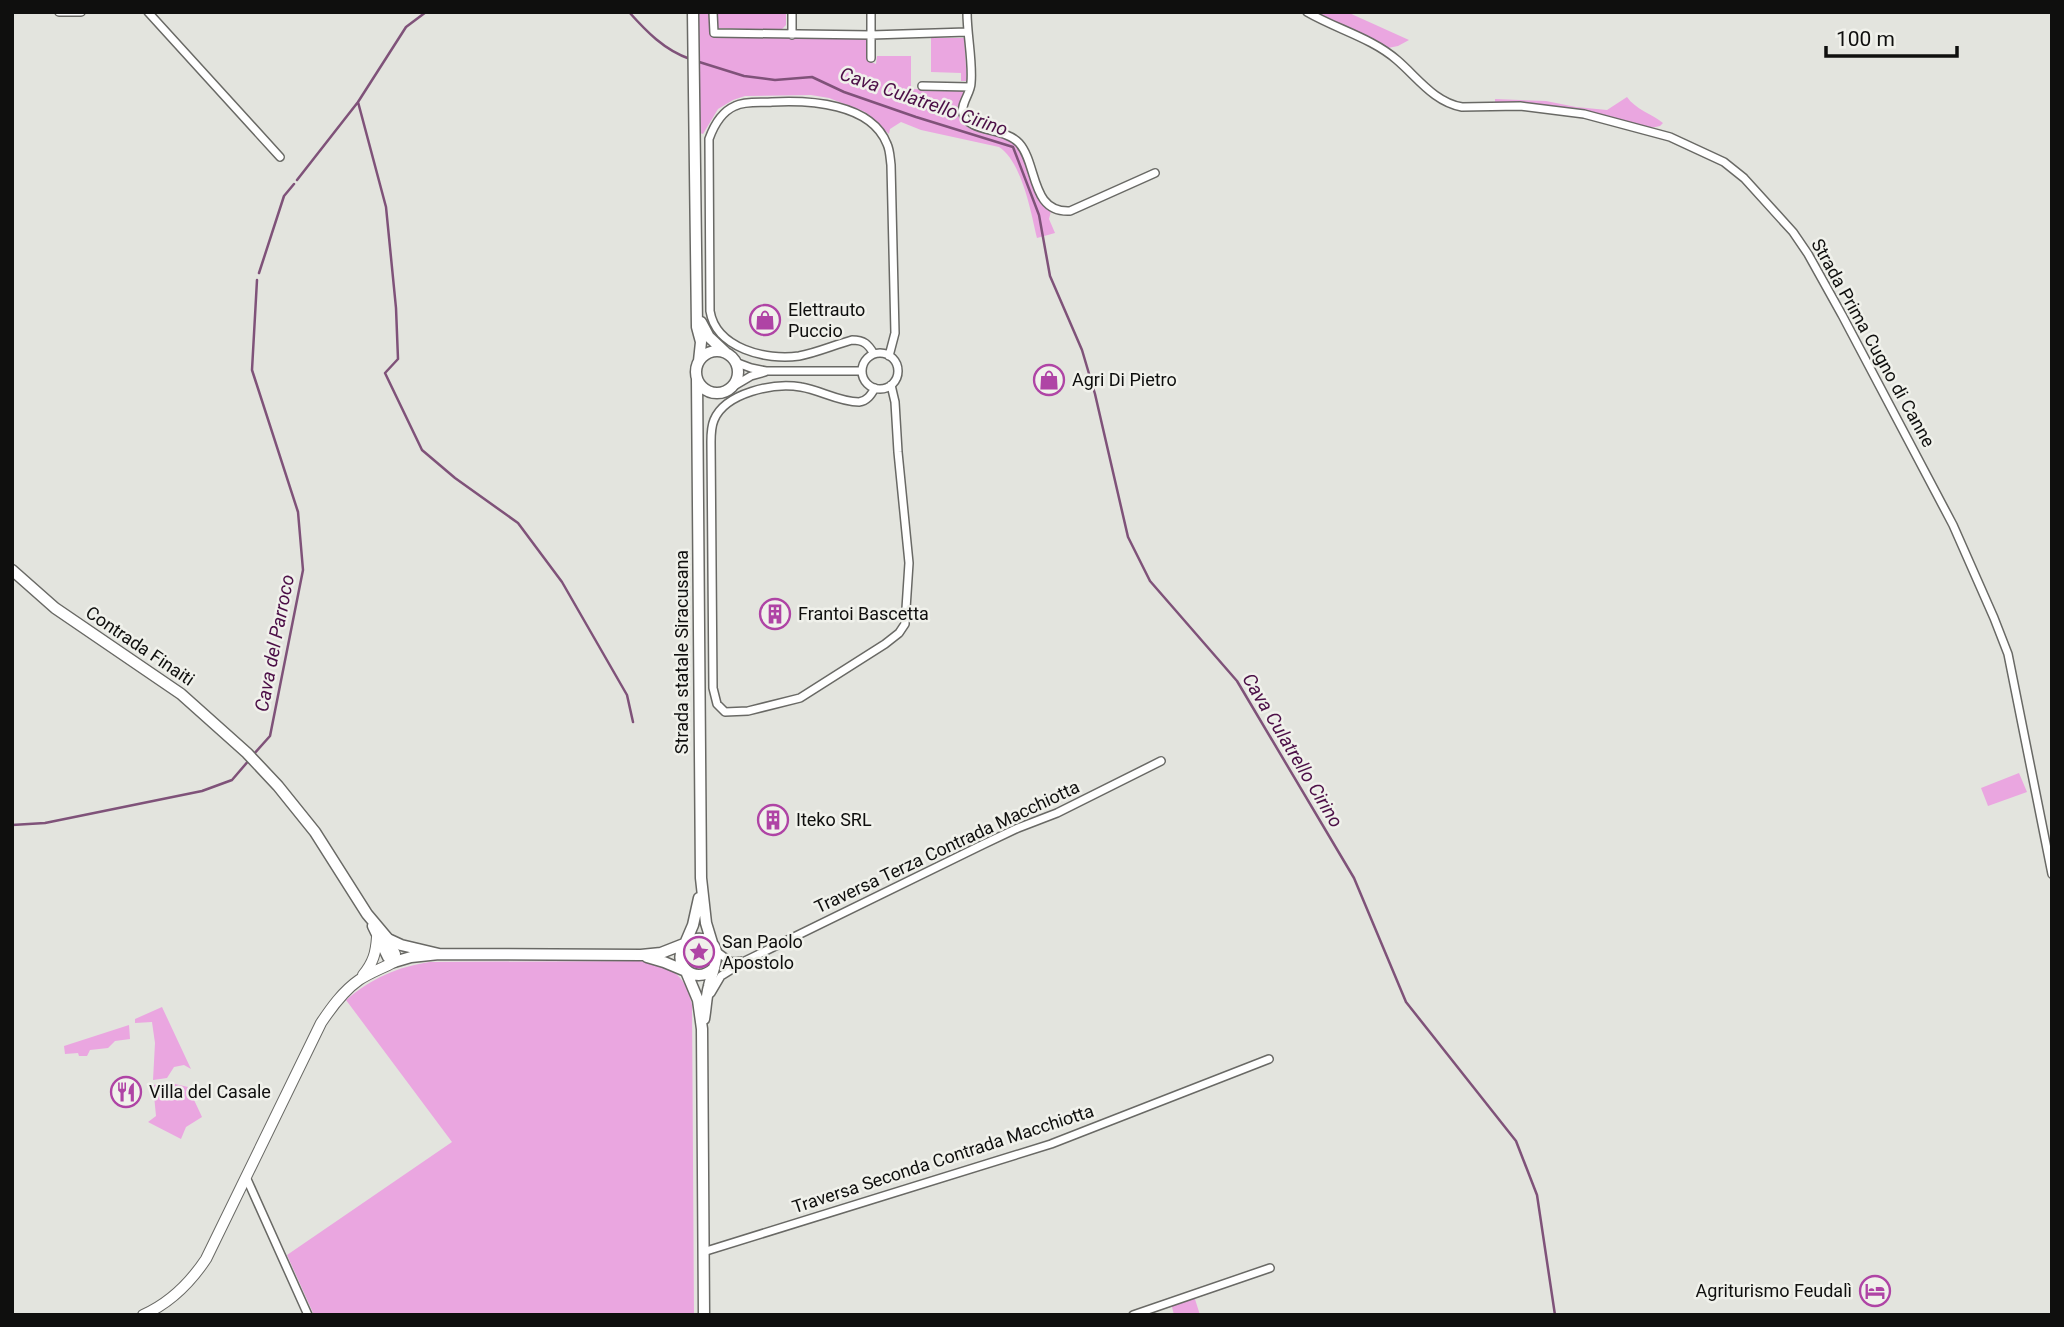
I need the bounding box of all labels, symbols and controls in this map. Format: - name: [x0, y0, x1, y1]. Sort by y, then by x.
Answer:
- scale bar: [1826, 14, 1957, 58]
- text: 100 m: [1836, 27, 1895, 51]
- water label: Cava Culatrello Cirino: [837, 62, 1011, 141]
- street label: Strada Prima Cugno di Canne: [1807, 235, 1940, 451]
- place label: Elettrauto Puccio: [788, 299, 865, 341]
- shop icon: Elettrauto Puccio: [748, 303, 782, 337]
- shop icon: Agri Di Pietro: [1032, 363, 1066, 397]
- place label: Agri Di Pietro: [1072, 369, 1177, 390]
- street label: Strada statale Siracusana: [671, 550, 692, 754]
- water label: Cava del Parroco: [250, 573, 299, 714]
- building icon: Frantoi Bascetta: [758, 597, 792, 631]
- street label: Contrada Finaiti: [82, 602, 199, 690]
- place label: Frantoi Bascetta: [798, 603, 929, 624]
- water label: Cava Culatrello Cirino: [1237, 669, 1348, 832]
- street label: Traversa Terza Contrada Macchiotta: [811, 776, 1083, 917]
- building icon: Iteko SRL: [756, 803, 790, 837]
- place label: Iteko SRL: [796, 809, 872, 830]
- place label: San Paolo Apostolo: [722, 931, 803, 973]
- place icon: San Paolo Apostolo: [682, 935, 716, 969]
- restaurant icon: Villa del Casale: [109, 1075, 143, 1109]
- place label: Villa del Casale: [149, 1081, 271, 1102]
- street label: Traversa Seconda Contrada Macchiotta: [789, 1100, 1096, 1217]
- hotel icon: Agriturismo Feudalì: [1858, 1274, 1892, 1308]
- place label: Agriturismo Feudalì: [1696, 1280, 1852, 1301]

